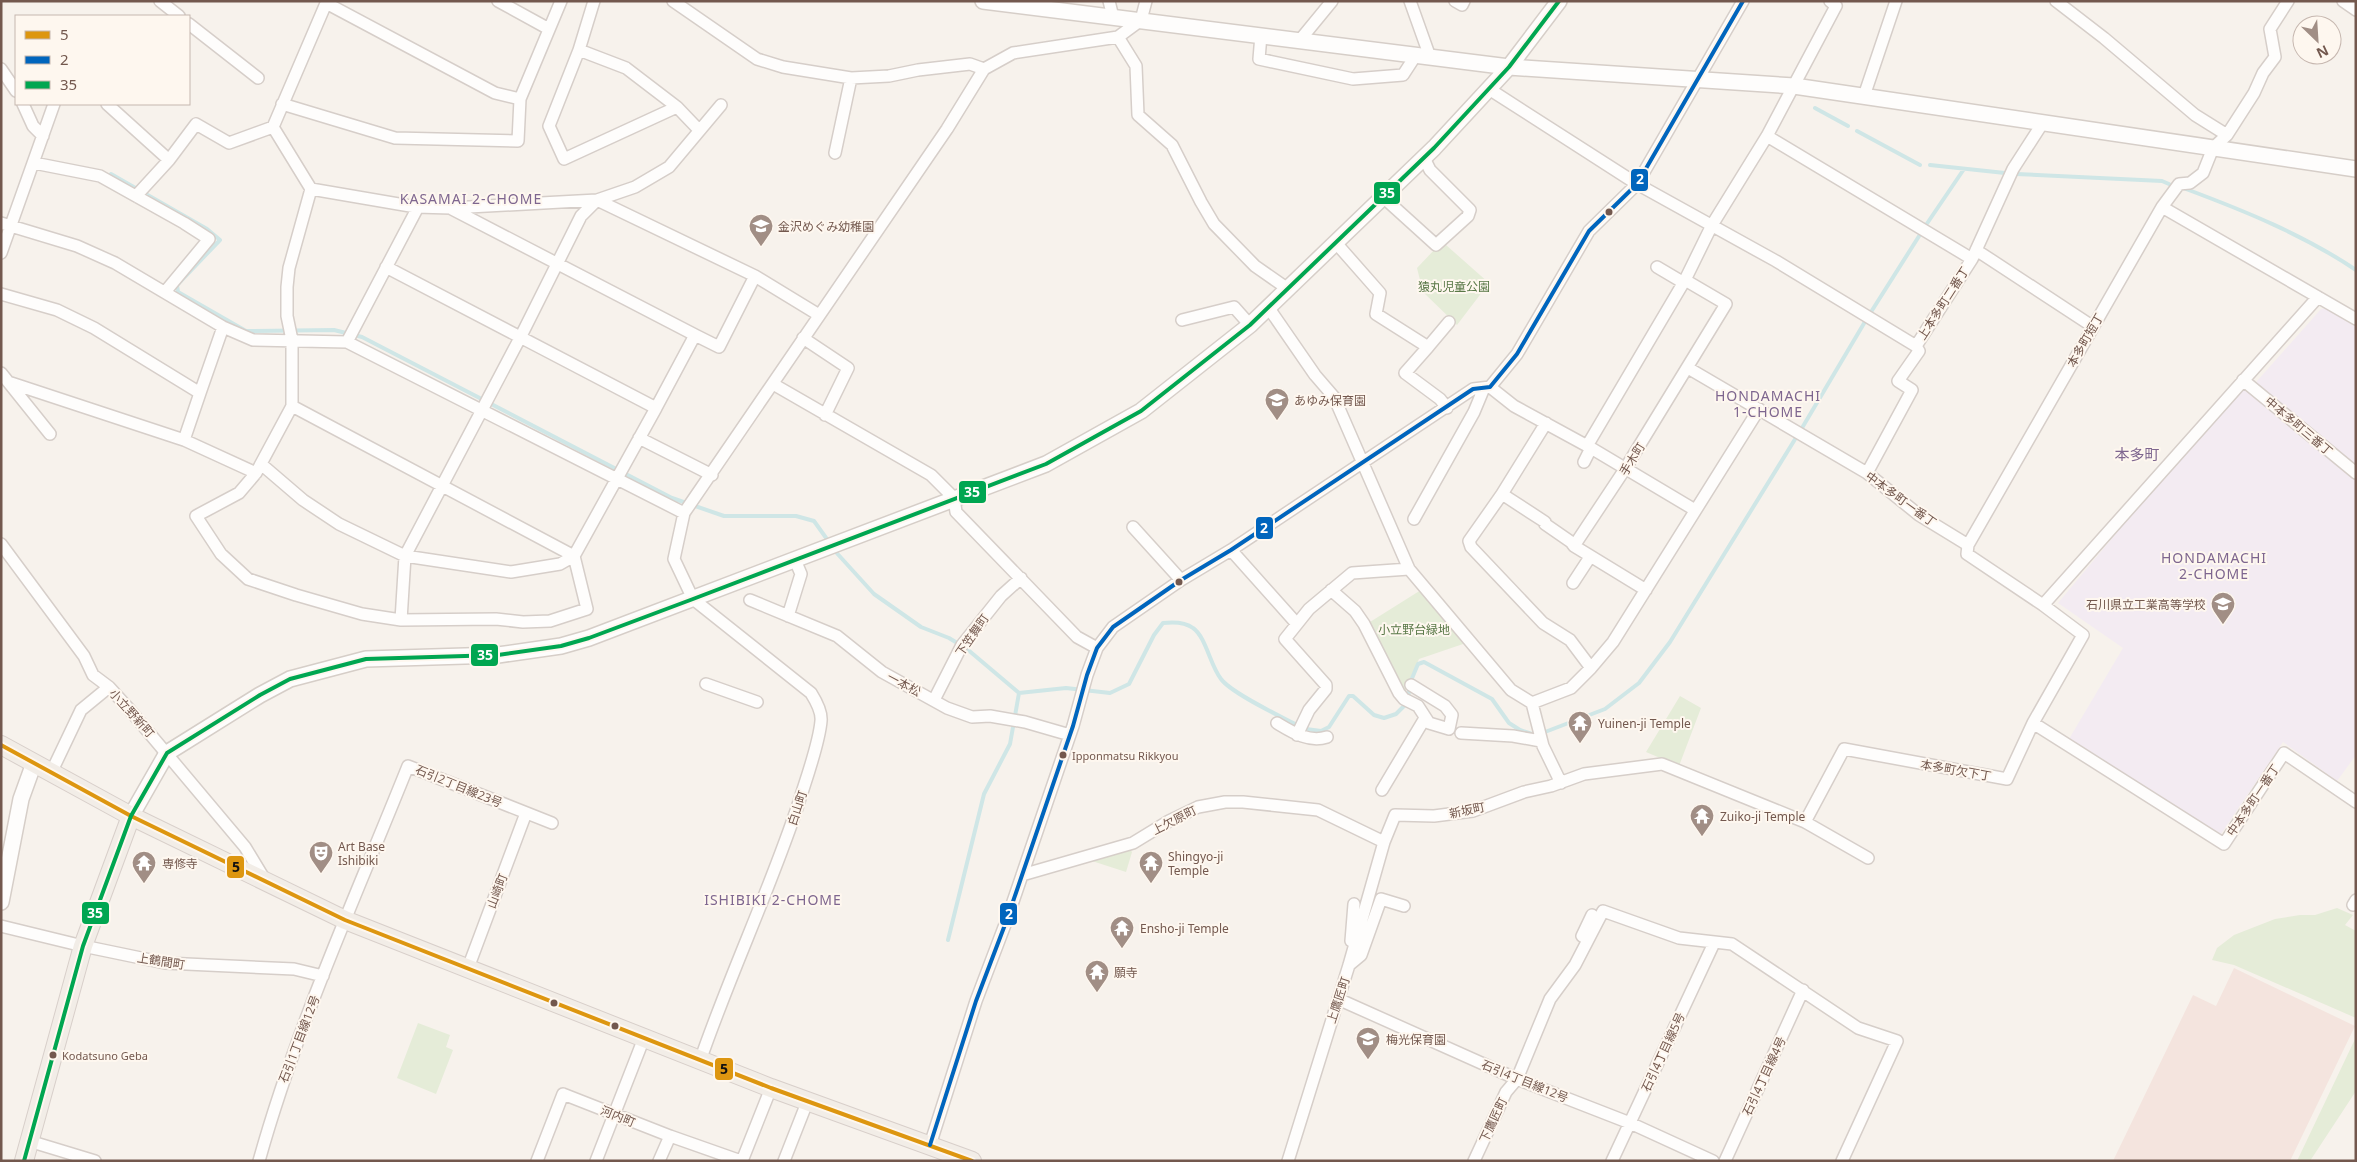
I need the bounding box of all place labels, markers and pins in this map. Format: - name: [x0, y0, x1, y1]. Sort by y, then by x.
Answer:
- unlabelled marker: [1604, 207, 1614, 217]
- school or university icon: 金沢めぐみ幼稚園: [748, 213, 774, 247]
- place label: 金沢めぐみ幼稚園: [778, 218, 874, 235]
- school or university icon: あゆみ保育園: [1264, 387, 1290, 421]
- place label: あゆみ保育園: [1294, 392, 1366, 409]
- unlabelled marker: [1174, 577, 1184, 587]
- school or university icon: 石川県立工業高等学校: [2210, 591, 2236, 625]
- place label: 石川県立工業高等学校: [2086, 596, 2206, 613]
- temple icon: Yuinen-ji Temple: [1567, 710, 1593, 744]
- place label: Yuinen-ji Temple: [1598, 715, 1691, 732]
- place label: Ipponmatsu Rikkyou: [1072, 748, 1179, 763]
- marker: Ipponmatsu Rikkyou: [1058, 750, 1068, 760]
- temple icon: Zuiko-ji Temple: [1689, 803, 1715, 837]
- place label: Zuiko-ji Temple: [1720, 808, 1806, 825]
- place label: Art Base Ishibiki: [338, 838, 385, 869]
- theatre icon: Art Base Ishibiki: [308, 840, 334, 874]
- place label: Shingyo-ji Temple: [1168, 848, 1223, 879]
- temple icon: 専修寺: [131, 850, 157, 884]
- temple icon: Shingyo-ji Temple: [1138, 850, 1164, 884]
- place label: 専修寺: [162, 855, 198, 872]
- temple icon: Ensho-ji Temple: [1109, 915, 1135, 949]
- place label: Ensho-ji Temple: [1140, 920, 1229, 937]
- temple icon: 願寺: [1084, 959, 1110, 993]
- place label: 願寺: [1114, 964, 1138, 981]
- unlabelled marker: [549, 998, 559, 1008]
- unlabelled marker: [610, 1021, 620, 1031]
- school or university icon: 梅光保育園: [1355, 1026, 1381, 1060]
- place label: 梅光保育園: [1386, 1031, 1446, 1048]
- place label: Kodatsuno Geba: [62, 1048, 148, 1063]
- marker: Kodatsuno Geba: [48, 1050, 58, 1060]

